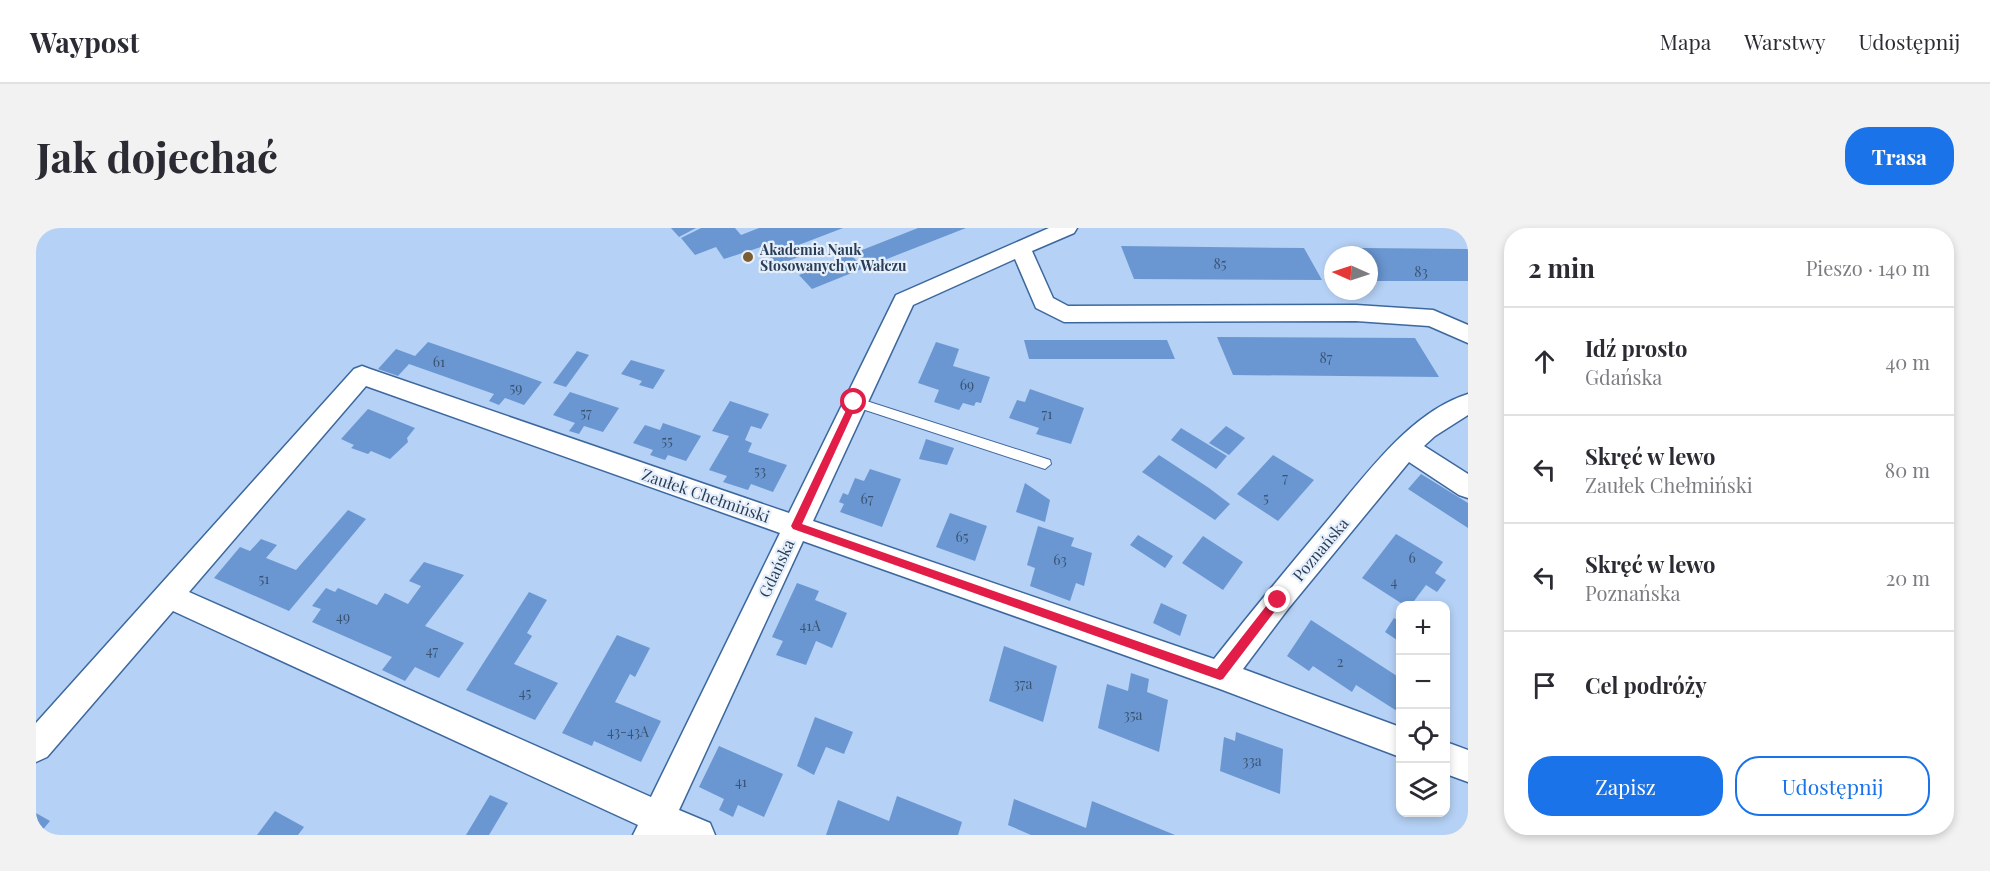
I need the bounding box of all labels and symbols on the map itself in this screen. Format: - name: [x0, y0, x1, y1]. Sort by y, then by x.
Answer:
- place label: Akademia Nauk Stosowanych w Wałczu: [759, 240, 907, 275]
- north arrow: [1324, 246, 1378, 300]
- marker: Akademia Nauk Stosowanych w Wałczu: [741, 250, 755, 264]
- house number: 85: [1213, 254, 1227, 273]
- house number: 83: [1414, 262, 1428, 281]
- house number: 87: [1320, 348, 1333, 367]
- house number: 61: [433, 352, 445, 371]
- house number: 69: [960, 375, 974, 394]
- house number: 59: [510, 378, 522, 397]
- route start: [840, 388, 866, 414]
- house number: 57: [580, 403, 592, 422]
- house number: 71: [1042, 404, 1052, 423]
- house number: 55: [661, 431, 673, 450]
- house number: 53: [754, 461, 766, 480]
- street label: Zaułek Chełmiński: [639, 463, 773, 527]
- house number: 7: [1282, 468, 1288, 487]
- house number: 5: [1263, 488, 1269, 507]
- house number: 67: [861, 489, 874, 508]
- street label: Poznańska: [1287, 513, 1353, 585]
- house number: 65: [955, 527, 969, 546]
- street label: Gdańska: [753, 536, 799, 600]
- house number: 6: [1408, 548, 1416, 567]
- house number: 63: [1053, 550, 1067, 569]
- house number: 51: [259, 569, 270, 588]
- house number: 4: [1391, 572, 1398, 591]
- route end: [1264, 586, 1290, 612]
- house number: 49: [336, 607, 350, 626]
- house number: 41A: [800, 616, 821, 635]
- house number: 47: [426, 641, 439, 660]
- house number: 2: [1337, 652, 1344, 671]
- house number: 37a: [1014, 674, 1033, 693]
- house number: 45: [519, 683, 532, 702]
- house number: 35a: [1123, 705, 1143, 724]
- house number: 43-43A: [607, 722, 649, 741]
- house number: 33a: [1242, 751, 1262, 770]
- house number: 41: [735, 772, 747, 791]

